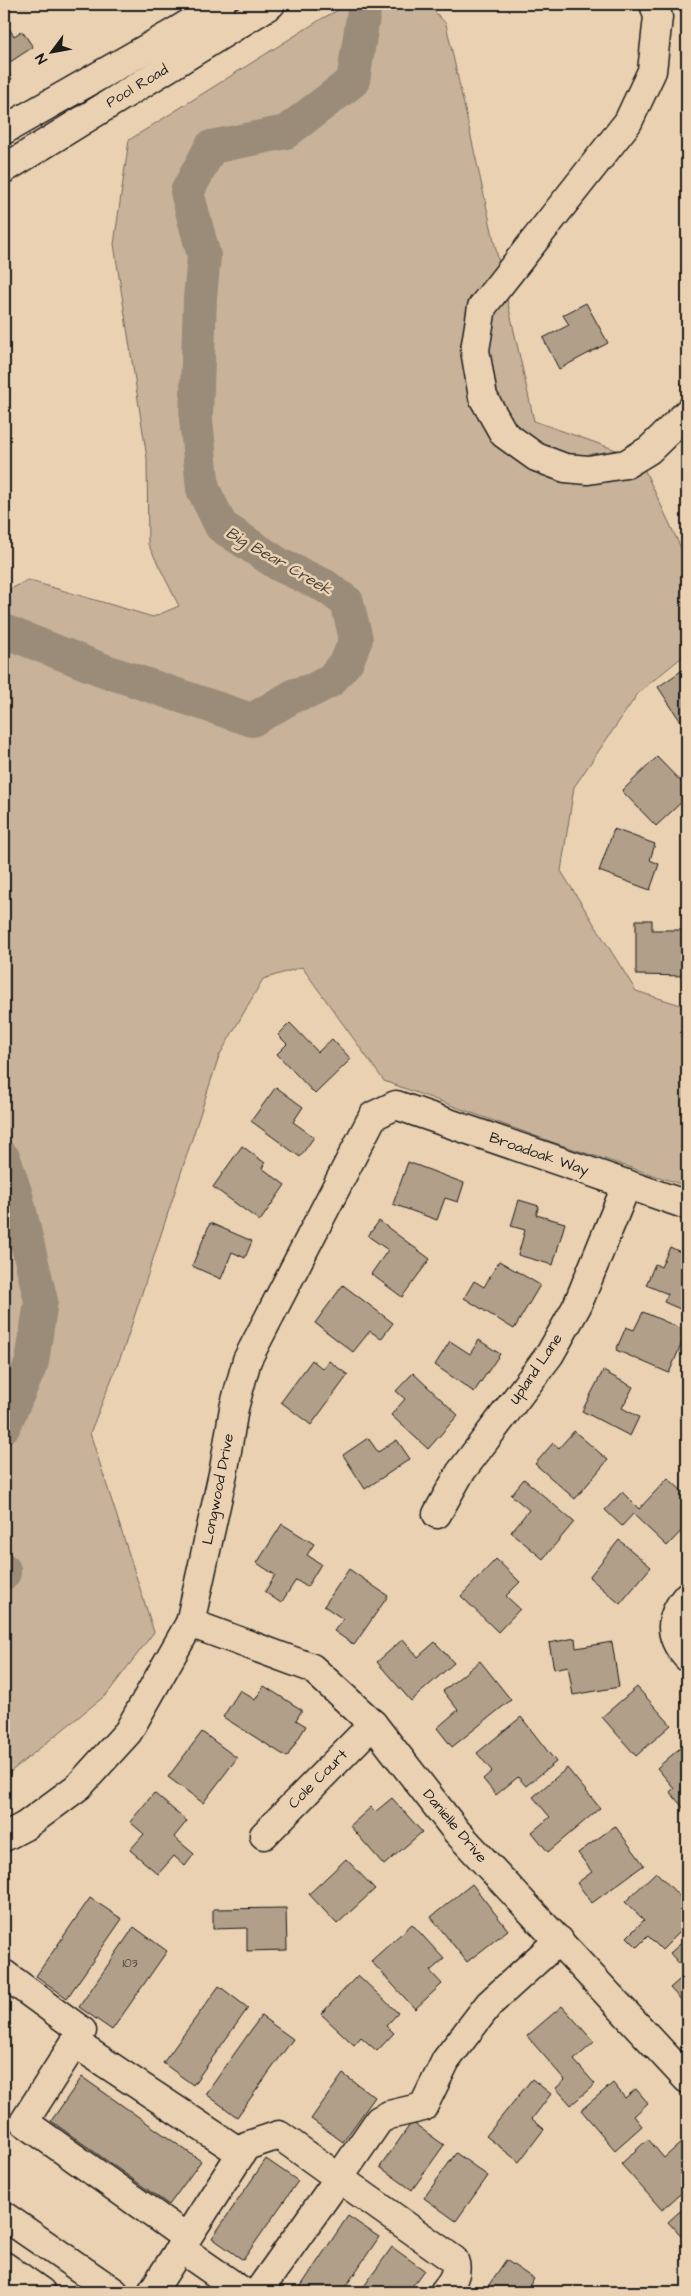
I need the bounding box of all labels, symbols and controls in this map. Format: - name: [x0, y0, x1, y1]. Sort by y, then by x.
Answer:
- north arrow: [28, 28, 78, 78]
- text: N: [31, 49, 53, 67]
- street label: Pool Road: [102, 59, 172, 113]
- water label: Big Bear Creek: [221, 522, 337, 602]
- street label: Broadoak Way: [486, 1127, 592, 1182]
- street label: Upland Lane: [504, 1329, 568, 1409]
- street label: Longwood Drive: [197, 1432, 240, 1547]
- street label: Cole Court: [284, 1745, 352, 1813]
- street label: Danielle Drive: [418, 1785, 492, 1867]
- house number: 103: [122, 1955, 138, 1972]

